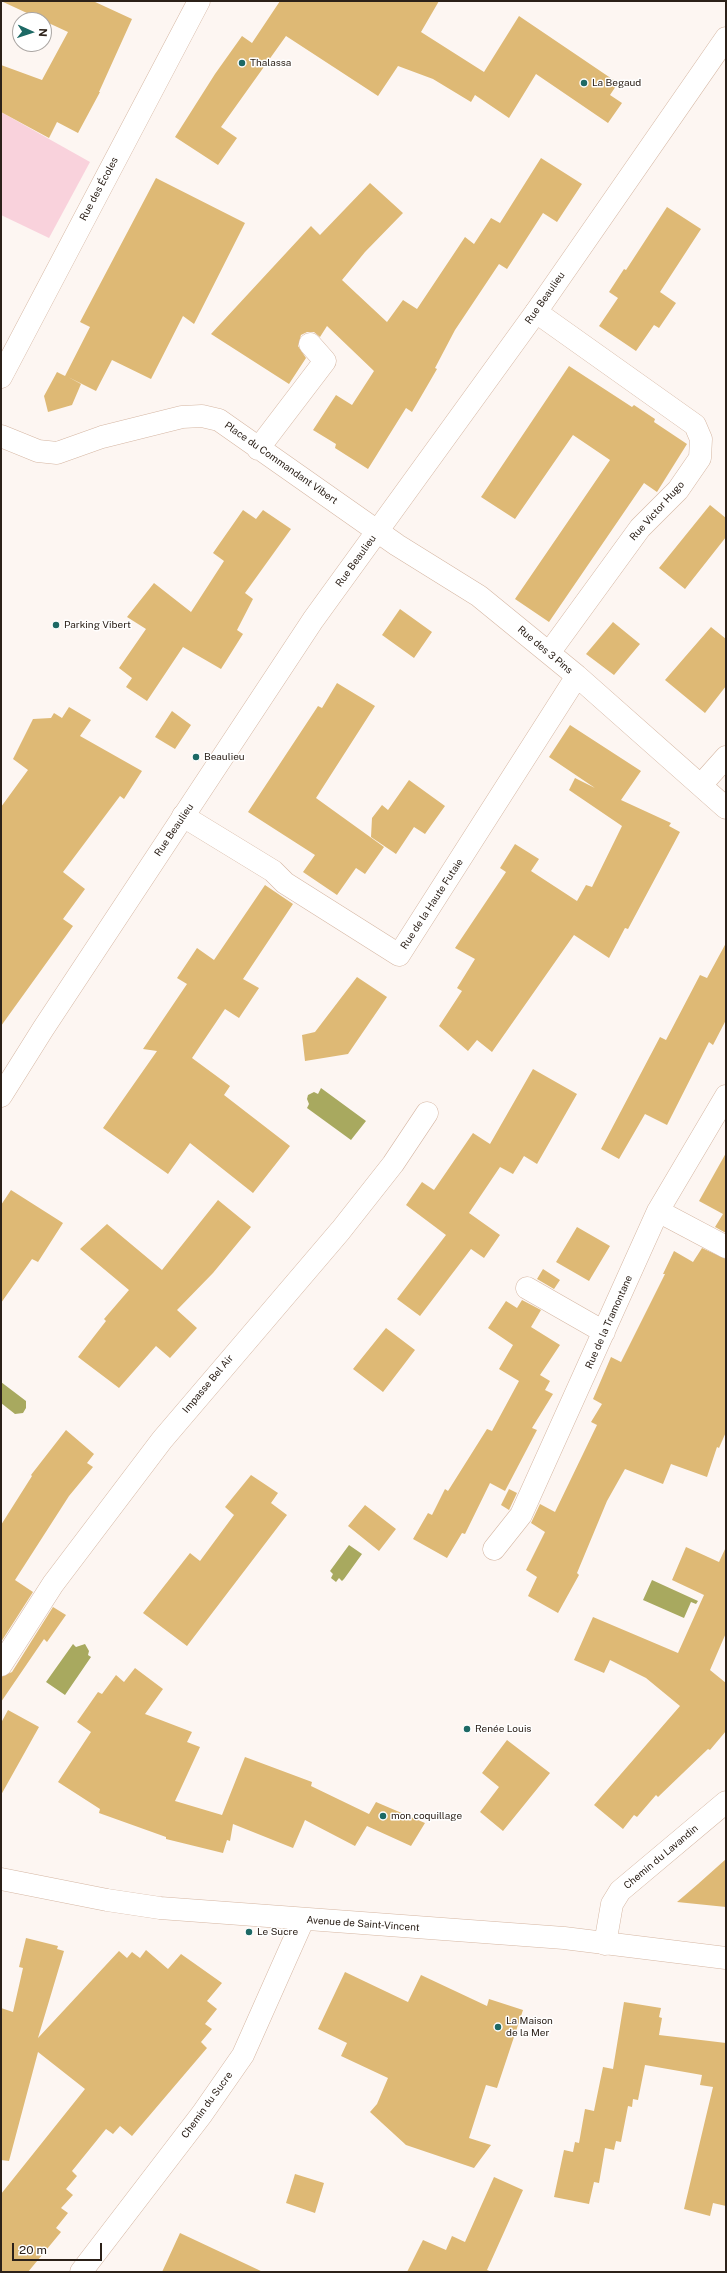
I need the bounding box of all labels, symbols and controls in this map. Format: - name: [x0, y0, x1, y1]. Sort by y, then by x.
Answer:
- north arrow: [12, 12, 52, 52]
- text: N: [37, 28, 49, 37]
- place label: Thalassa: [250, 57, 291, 69]
- marker: Thalassa: [237, 58, 247, 68]
- place label: La Begaud: [592, 77, 641, 89]
- marker: La Begaud: [579, 78, 589, 88]
- street label: Rue des Écoles: [77, 155, 121, 223]
- street label: Rue Beaulieu: [523, 269, 567, 327]
- street label: Place du Commandant Vibert: [222, 419, 340, 507]
- street label: Rue Victor Hugo: [627, 479, 687, 543]
- street label: Rue Beaulieu: [333, 533, 379, 589]
- place label: Parking Vibert: [64, 619, 131, 631]
- marker: Parking Vibert: [51, 620, 61, 630]
- street label: Rue des 3 Pins: [515, 624, 575, 676]
- place label: Beaulieu: [204, 751, 245, 763]
- marker: Beaulieu: [191, 752, 201, 762]
- street label: Rue Beaulieu: [152, 801, 196, 859]
- street label: Rue de la Haute Futaie: [398, 856, 466, 952]
- street label: Rue de la Tramontane: [583, 1273, 635, 1371]
- street label: Impasse Bel Air: [180, 1352, 236, 1416]
- place label: Renée Louis: [475, 1723, 531, 1735]
- marker: Renée Louis: [462, 1724, 472, 1734]
- place label: mon coquillage: [391, 1810, 462, 1822]
- marker: mon coquillage: [378, 1811, 388, 1821]
- street label: Chemin du Lavandin: [621, 1822, 701, 1892]
- street label: Avenue de Saint-Vincent: [306, 1914, 420, 1934]
- place label: Le Sucre: [257, 1926, 298, 1938]
- marker: Le Sucre: [244, 1927, 254, 1937]
- place label: La Maison de la Mer: [506, 2015, 553, 2038]
- marker: La Maison de la Mer: [493, 2022, 503, 2032]
- street label: Chemin du Sucre: [179, 2069, 235, 2141]
- scale bar: [14, 2235, 104, 2261]
- text: 20 m: [19, 2243, 47, 2257]

